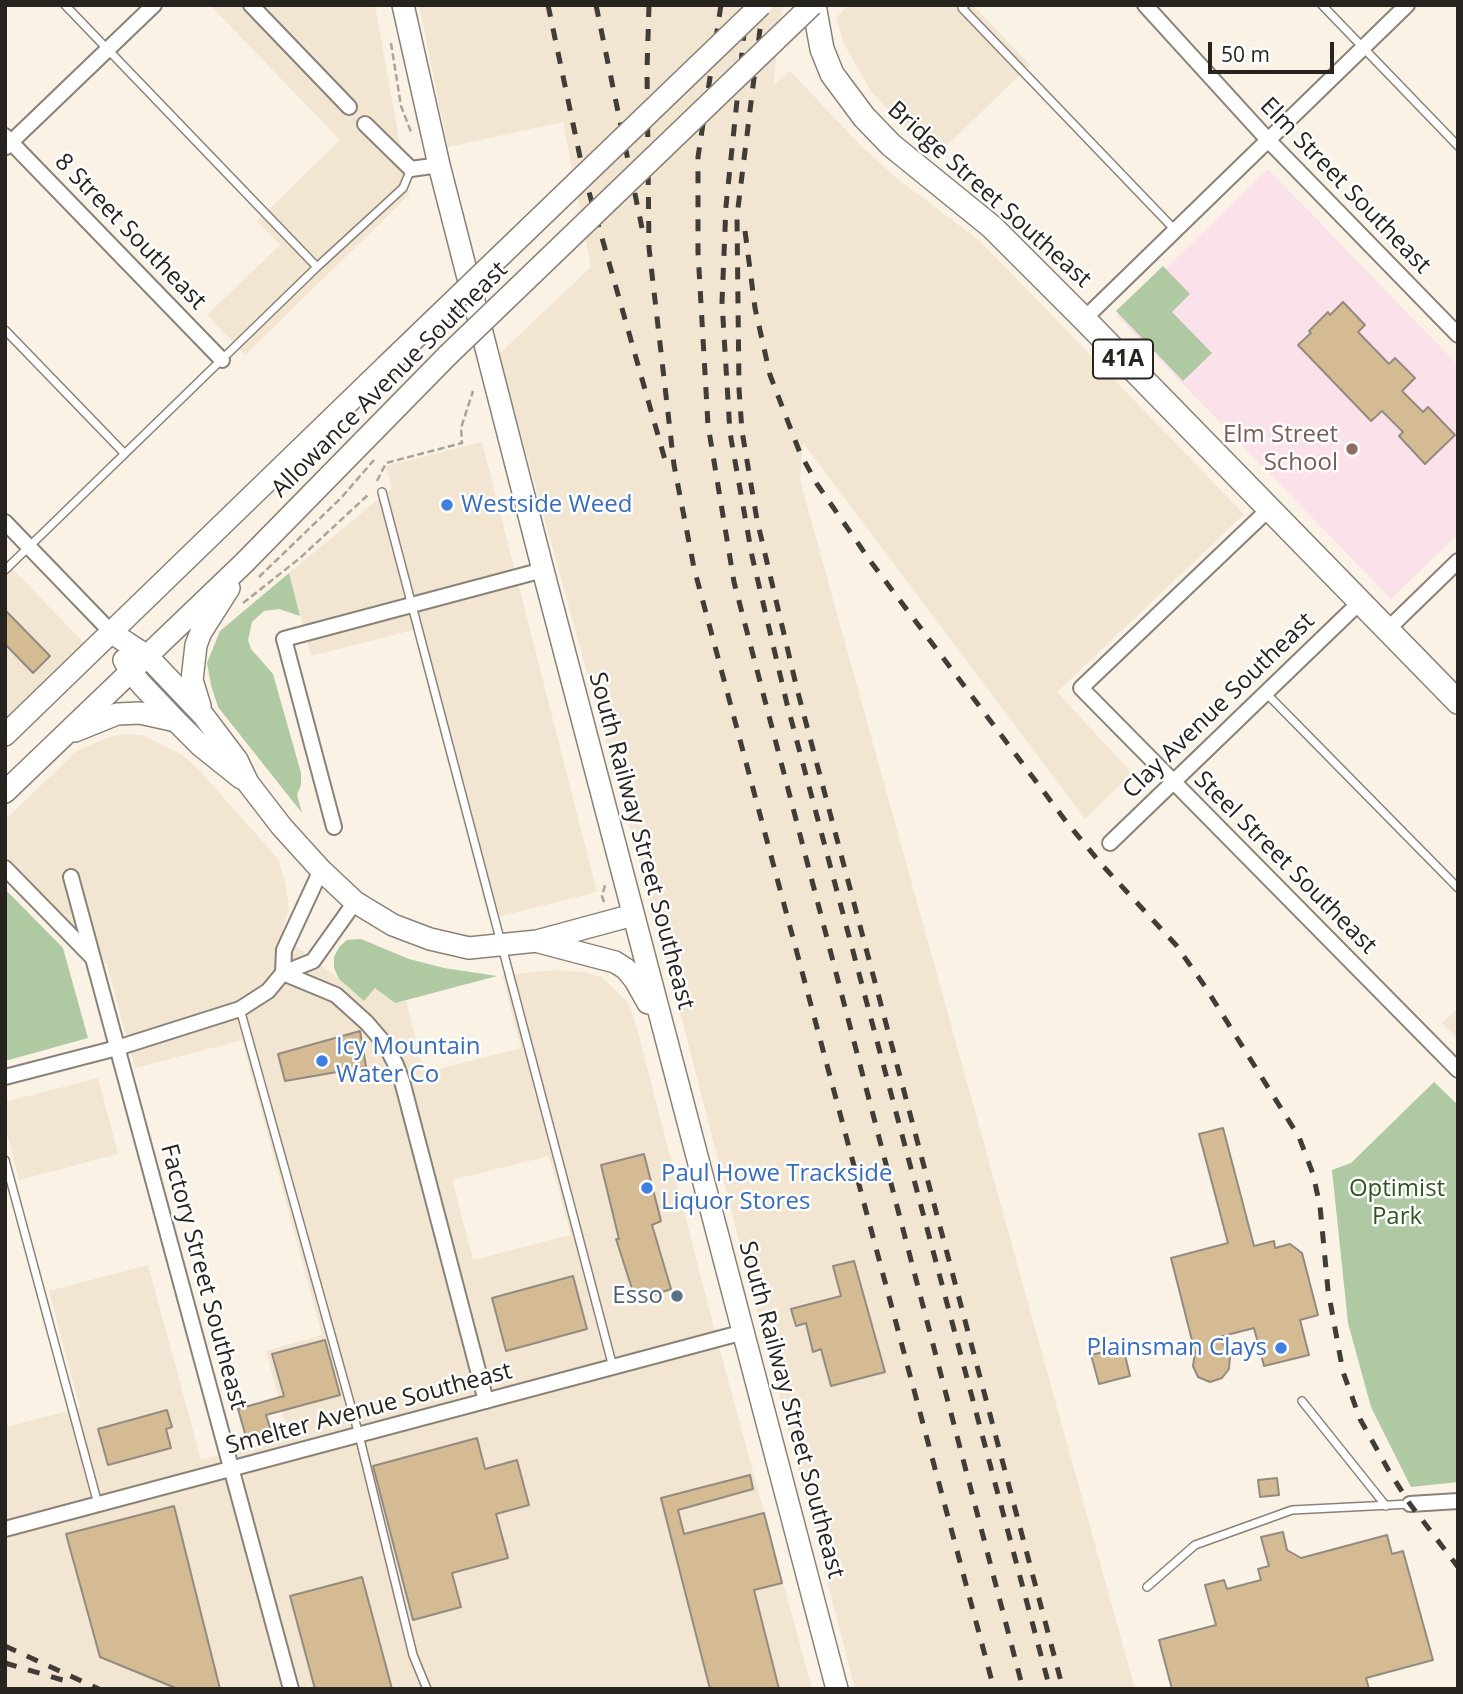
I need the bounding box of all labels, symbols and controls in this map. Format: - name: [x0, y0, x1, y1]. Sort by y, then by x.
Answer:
- scale bar: [1211, 28, 1337, 72]
- text: 50 m: [1221, 40, 1270, 68]
- street label: Elm Street Southeast: [1254, 92, 1436, 280]
- street label: Bridge Street Southeast: [881, 96, 1097, 294]
- street label: 8 Street Southeast: [48, 148, 212, 316]
- street label: Allowance Avenue Southeast: [266, 256, 514, 504]
- road number: 41A: [1093, 340, 1153, 378]
- place label: Elm Street School: [1223, 421, 1338, 477]
- marker: Elm Street School: [1344, 441, 1360, 457]
- place label: Westside Weed: [461, 491, 632, 519]
- marker: Westside Weed: [439, 497, 455, 513]
- street label: Clay Avenue Southeast: [1117, 607, 1321, 805]
- street label: South Railway Street Southeast: [582, 669, 700, 1013]
- street label: Steel Street Southeast: [1188, 766, 1382, 960]
- place label: Icy Mountain Water Co: [336, 1033, 481, 1089]
- marker: Icy Mountain Water Co: [314, 1053, 330, 1069]
- street label: Factory Street Southeast: [154, 1141, 252, 1413]
- place label: Paul Howe Trackside Liquor Stores: [661, 1160, 892, 1216]
- park label: Optimist Park: [1349, 1175, 1445, 1231]
- marker: Paul Howe Trackside Liquor Stores: [639, 1180, 655, 1196]
- street label: South Railway Street Southeast: [732, 1238, 850, 1582]
- place label: Esso: [612, 1282, 663, 1310]
- marker: Esso: [669, 1288, 685, 1304]
- place label: Plainsman Clays: [1086, 1334, 1267, 1362]
- marker: Plainsman Clays: [1273, 1340, 1289, 1356]
- street label: Smelter Avenue Southeast: [223, 1357, 515, 1461]

